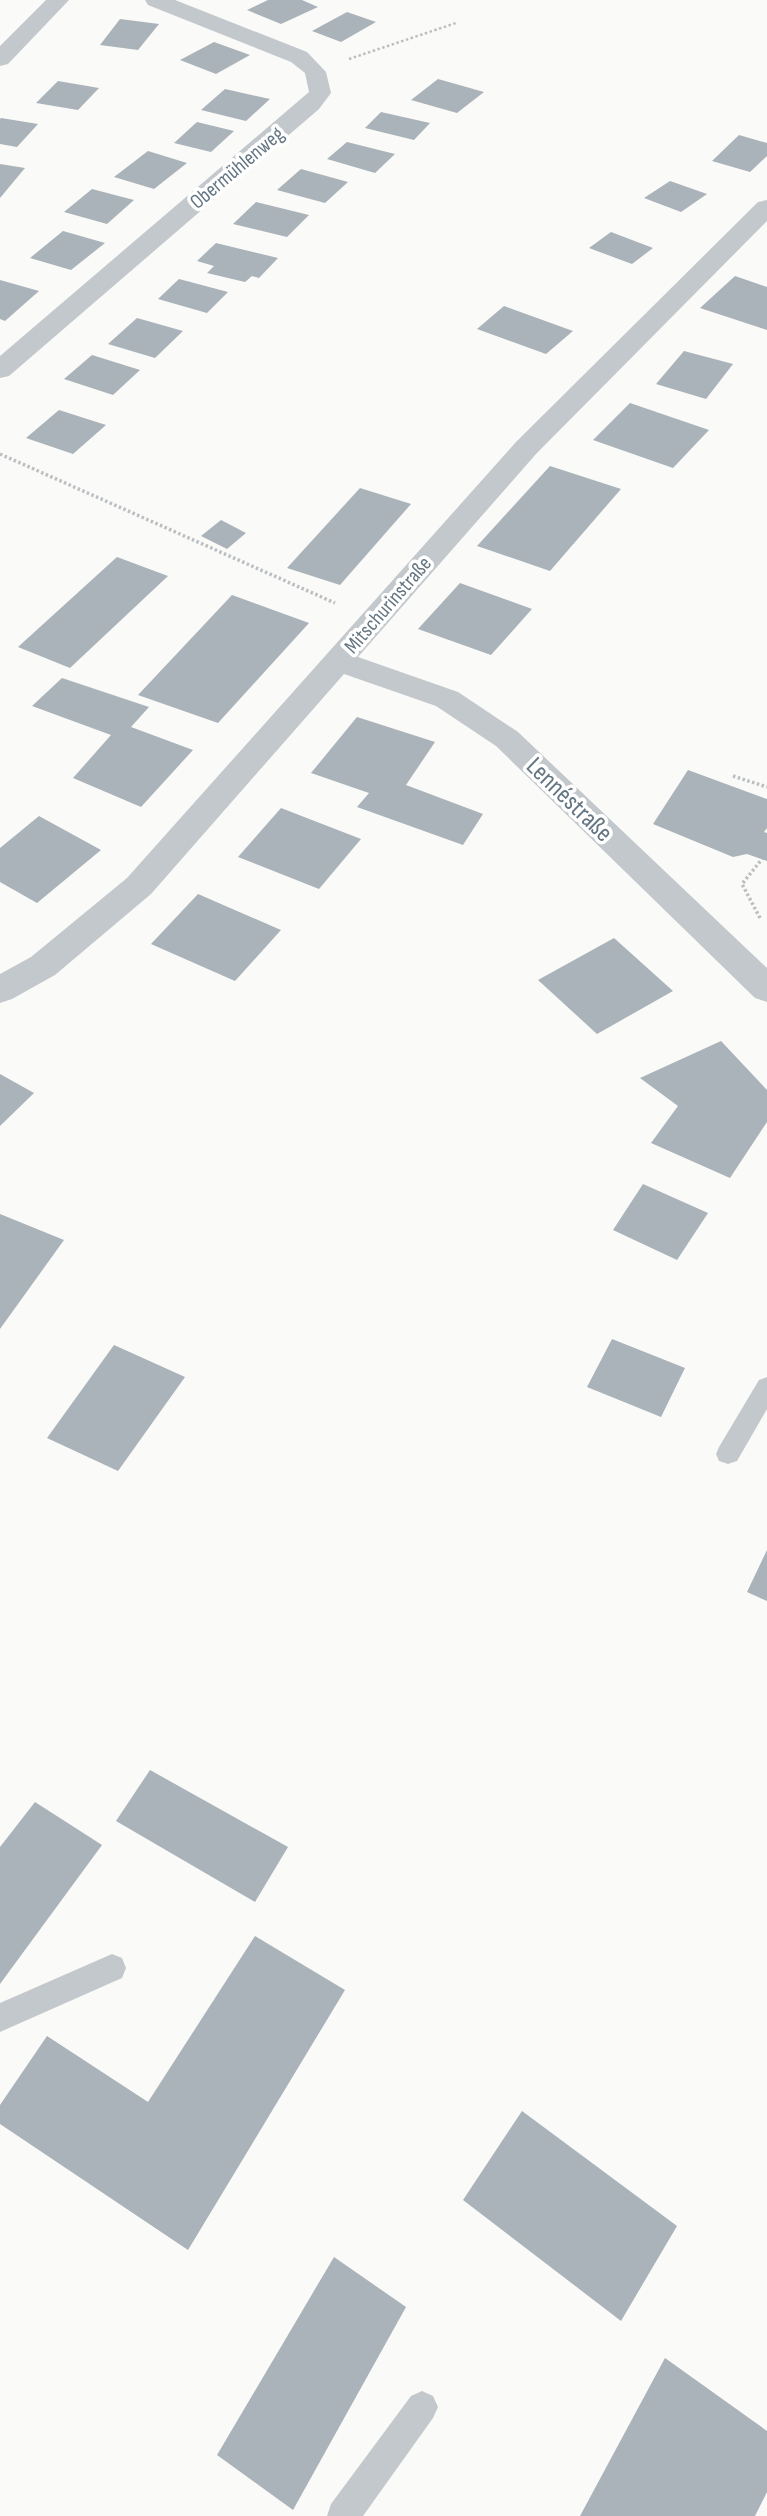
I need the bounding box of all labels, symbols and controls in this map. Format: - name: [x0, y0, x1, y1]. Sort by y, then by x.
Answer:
- street label: Obermühlenweg: [185, 122, 289, 214]
- street label: Mitschurinstraße: [339, 551, 437, 659]
- street label: Lennéstraße: [519, 751, 619, 849]

